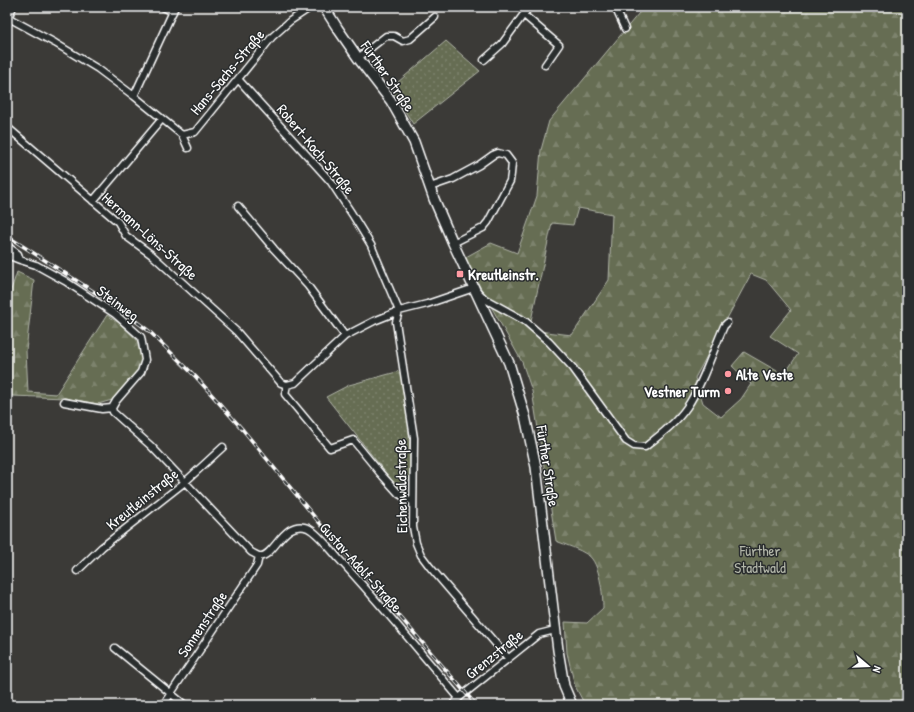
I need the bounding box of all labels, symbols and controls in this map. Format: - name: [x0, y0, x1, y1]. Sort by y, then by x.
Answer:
- street label: Hans-Sachs-Straße: [185, 25, 269, 119]
- street label: Fürther Straße: [355, 36, 420, 115]
- street label: Robert-Koch-Straße: [272, 99, 360, 199]
- street label: Hermann-Löns-Straße: [98, 187, 202, 285]
- place label: Kreutleinstr.: [468, 264, 539, 285]
- marker: Kreutleinstr.: [455, 269, 465, 279]
- street label: Steinweg: [93, 280, 144, 326]
- place label: Alte Veste: [736, 364, 793, 385]
- marker: Alte Veste: [723, 369, 733, 379]
- place label: Vestner Turm: [644, 381, 720, 402]
- marker: Vestner Turm: [723, 386, 733, 396]
- street label: Fürther Straße: [531, 423, 565, 508]
- street label: Eichenwaldstraße: [390, 439, 412, 533]
- street label: Kreutleinstraße: [101, 463, 183, 535]
- street label: Gustav-Adolf-Straße: [315, 517, 407, 617]
- park label: Fürther Stadtwald: [734, 540, 786, 578]
- street label: Sonnenstraße: [172, 587, 232, 661]
- street label: Grenzstraße: [461, 624, 527, 684]
- north arrow: [848, 646, 888, 686]
- text: N: [870, 664, 885, 674]

